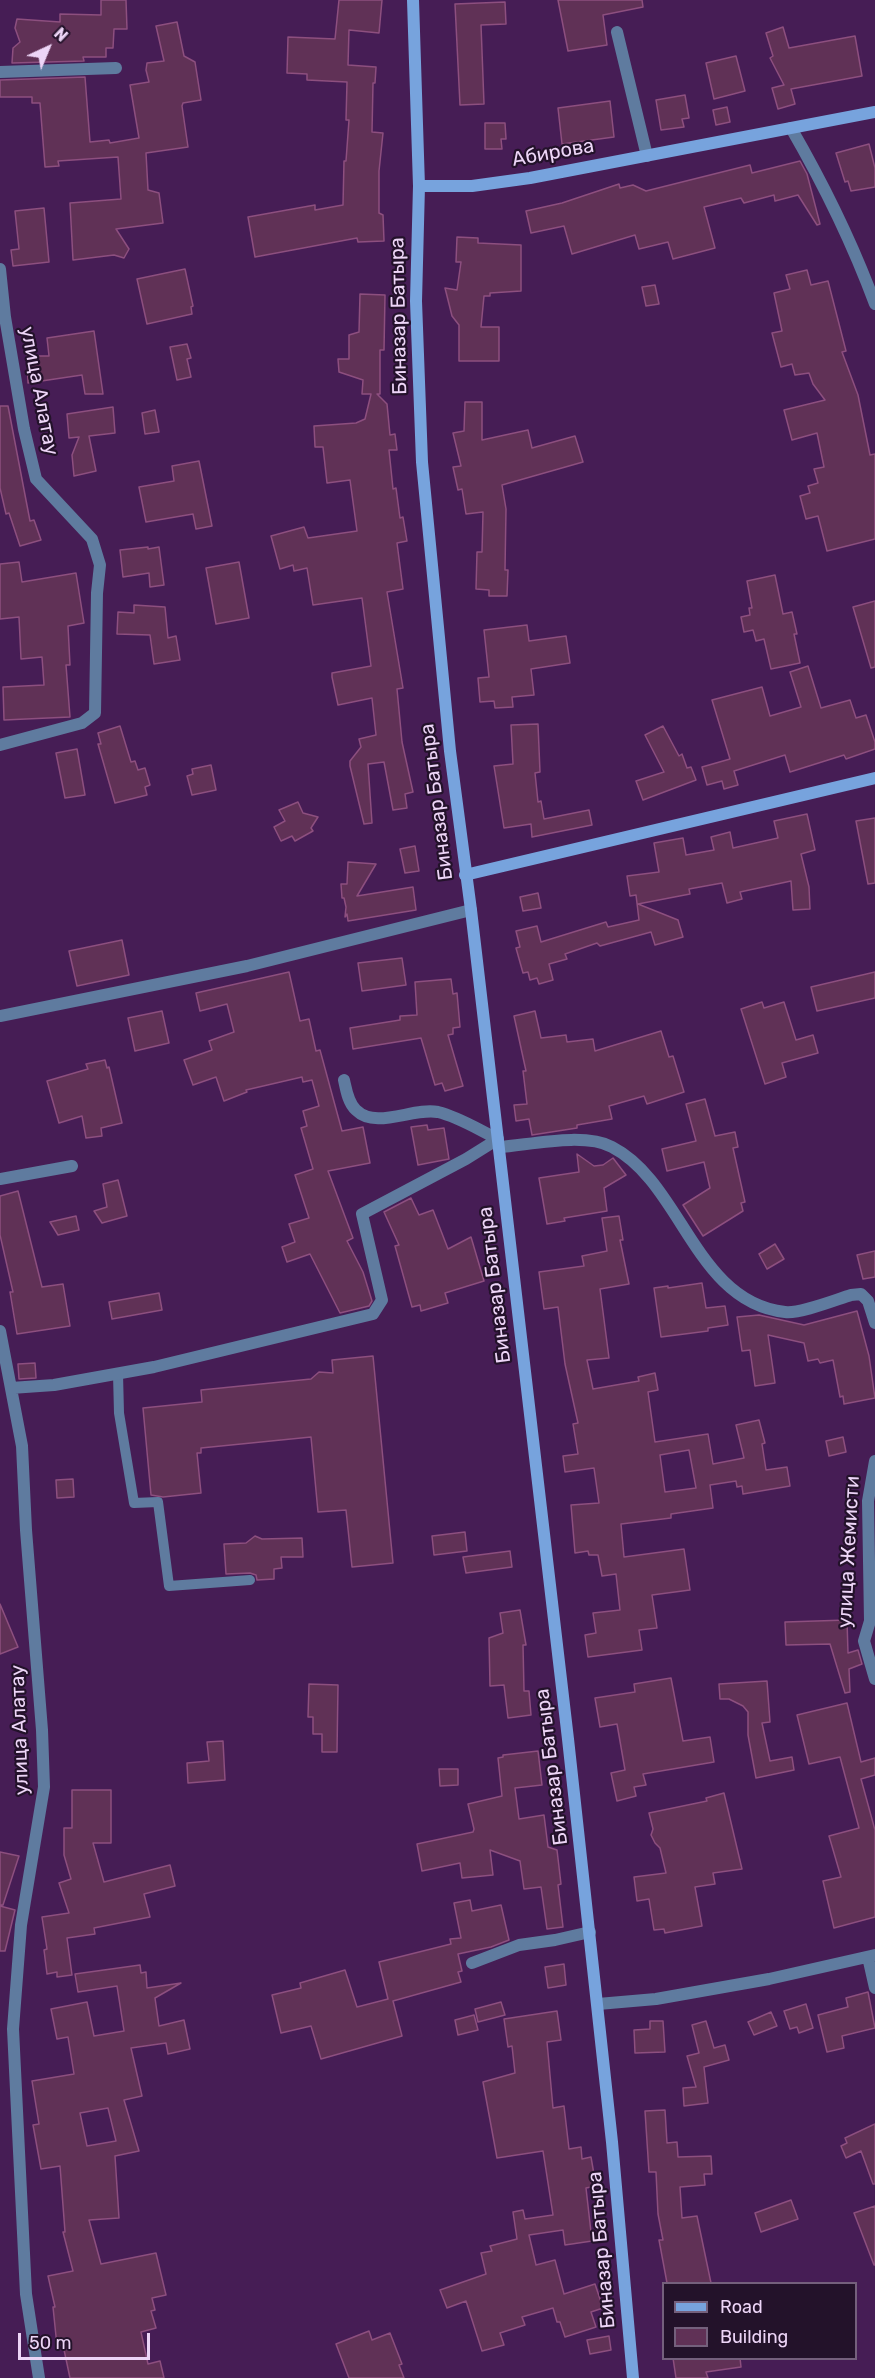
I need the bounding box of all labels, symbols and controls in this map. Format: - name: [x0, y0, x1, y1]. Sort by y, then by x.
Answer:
- north arrow: [18, 18, 78, 78]
- text: N: [50, 24, 72, 46]
- street label: Абирова: [510, 134, 596, 172]
- street label: Биназар Батыра: [386, 237, 412, 395]
- street label: улица Алатау: [15, 325, 63, 457]
- street label: Биназар Батыра: [415, 722, 459, 882]
- street label: Биназар Батыра: [473, 1205, 517, 1365]
- street label: улица Жемисти: [833, 1475, 865, 1629]
- street label: улица Алатау: [6, 1664, 34, 1796]
- street label: Биназар Батыра: [530, 1687, 574, 1847]
- street label: Биназар Батыра: [583, 2171, 621, 2329]
- legend: [662, 2282, 857, 2360]
- text: Road: [720, 2296, 763, 2318]
- scale bar: [21, 2321, 153, 2359]
- text: Building: [720, 2326, 788, 2348]
- text: 50 m: [29, 2332, 72, 2354]

